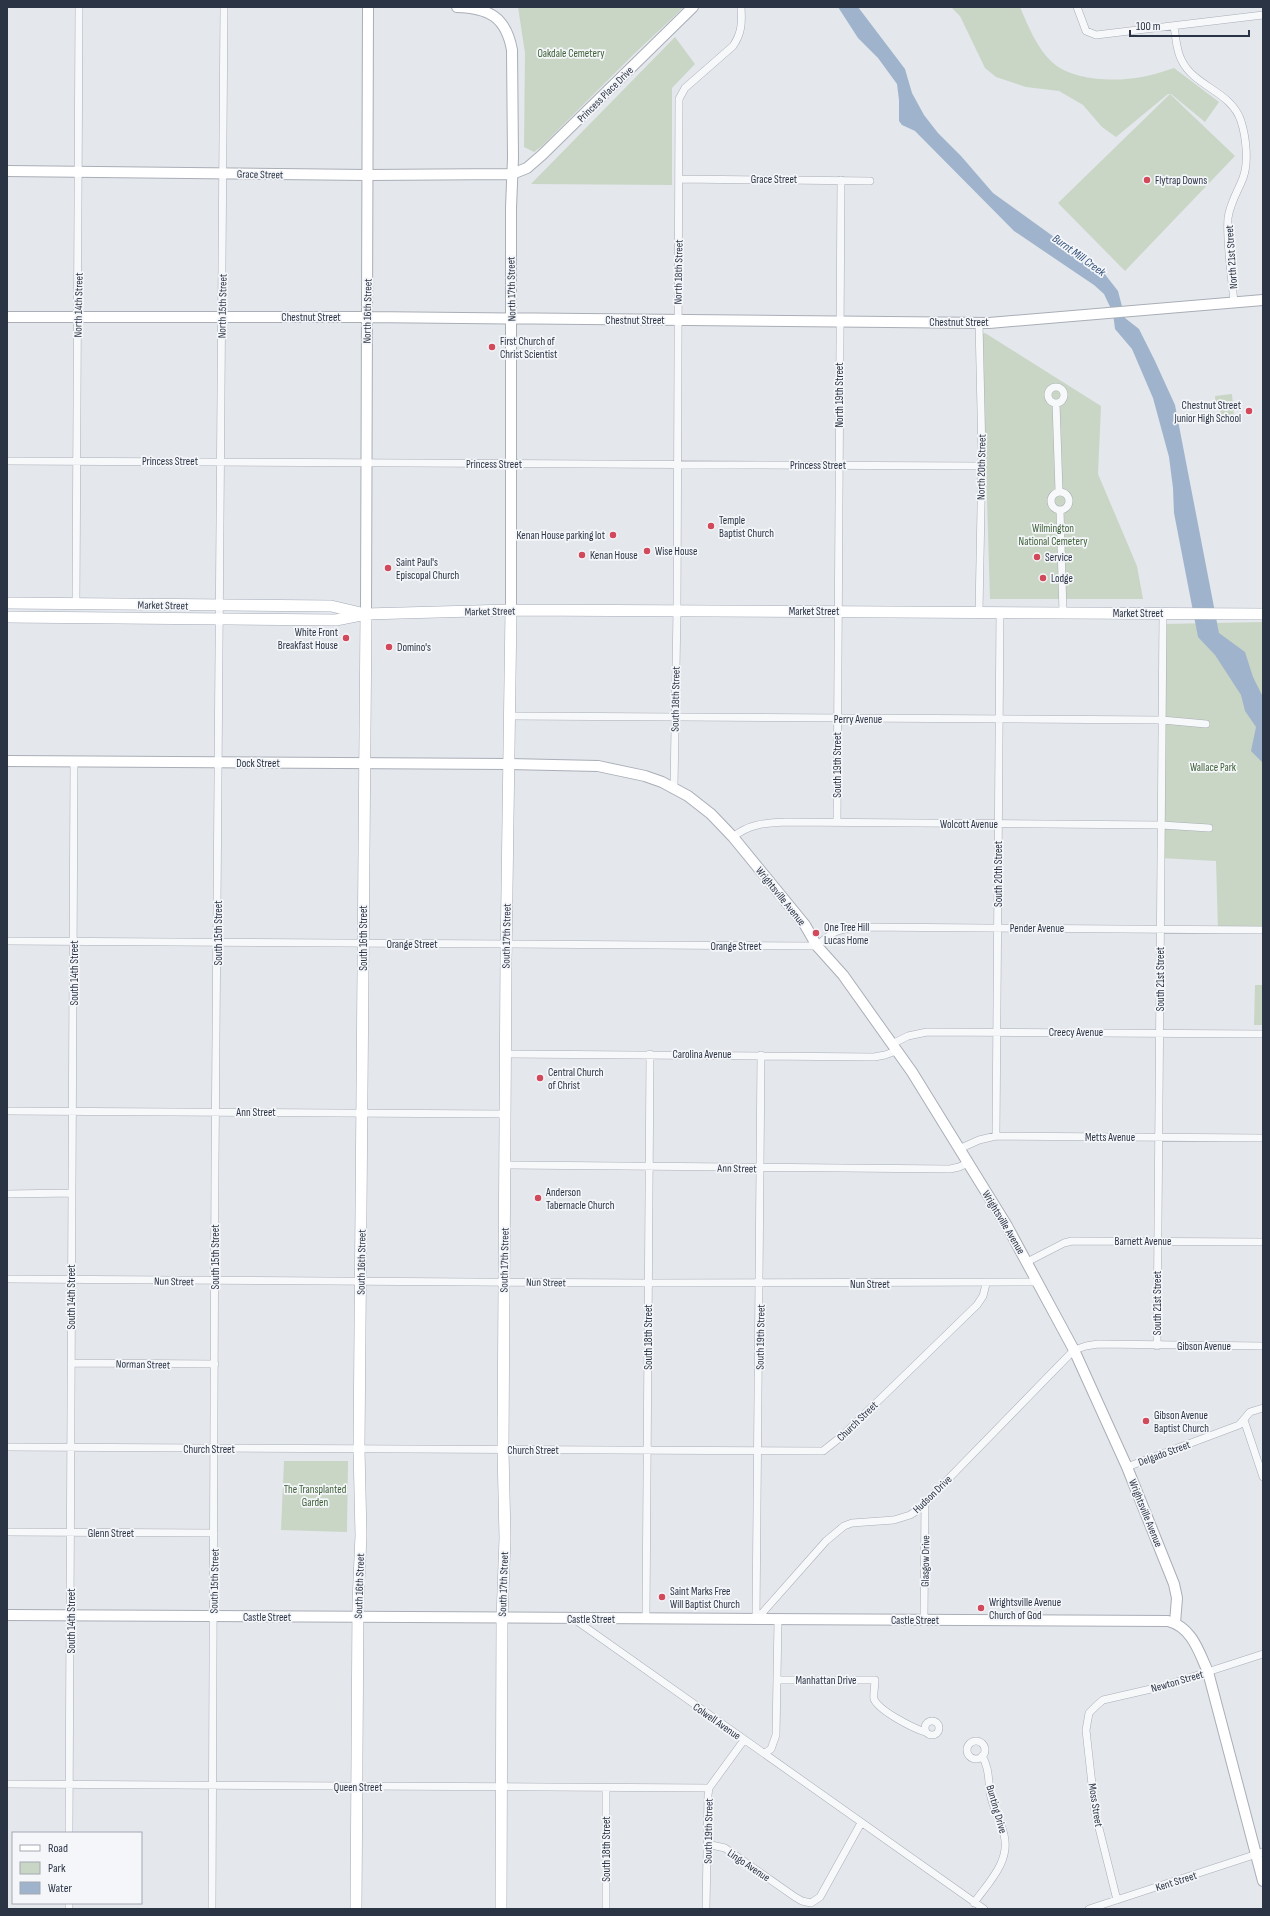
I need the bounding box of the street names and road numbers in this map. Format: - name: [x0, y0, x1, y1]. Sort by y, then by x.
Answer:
- street label: Princess Place Drive: [575, 64, 636, 125]
- street label: Grace Street: [237, 168, 284, 181]
- street label: Grace Street: [751, 173, 798, 186]
- street label: North 21st Street: [1223, 224, 1240, 289]
- street label: North 18th Street: [671, 239, 686, 305]
- street label: North 17th Street: [504, 256, 519, 321]
- street label: North 14th Street: [71, 272, 86, 337]
- street label: North 15th Street: [215, 273, 230, 338]
- street label: North 16th Street: [360, 278, 375, 344]
- street label: Chestnut Street: [281, 311, 341, 324]
- street label: Chestnut Street: [605, 314, 665, 327]
- street label: Chestnut Street: [929, 316, 989, 329]
- street label: North 19th Street: [833, 362, 846, 428]
- street label: North 20th Street: [974, 433, 989, 500]
- street label: Princess Street: [142, 455, 199, 468]
- street label: Princess Street: [466, 458, 523, 471]
- street label: Princess Street: [790, 459, 847, 472]
- street label: Market Street: [138, 599, 189, 612]
- street label: Market Street: [465, 605, 516, 618]
- street label: Market Street: [789, 605, 840, 618]
- street label: Market Street: [1113, 607, 1164, 620]
- street label: South 18th Street: [668, 666, 683, 732]
- street label: Perry Avenue: [834, 713, 882, 726]
- street label: South 19th Street: [831, 732, 844, 798]
- street label: Dock Street: [236, 757, 280, 770]
- street label: Wolcott Avenue: [940, 818, 998, 831]
- street label: South 20th Street: [992, 840, 1005, 907]
- street label: Wrightsville Avenue: [753, 864, 808, 928]
- street label: South 15th Street: [212, 900, 225, 965]
- street label: South 17th Street: [499, 903, 514, 969]
- street label: South 16th Street: [357, 905, 370, 971]
- street label: Pender Avenue: [1010, 922, 1064, 935]
- street label: Orange Street: [386, 938, 438, 951]
- street label: South 14th Street: [68, 940, 81, 1006]
- street label: Orange Street: [710, 940, 762, 953]
- street label: South 21st Street: [1154, 946, 1167, 1011]
- street label: Creecy Avenue: [1049, 1026, 1103, 1039]
- street label: Carolina Avenue: [673, 1048, 731, 1061]
- street label: Ann Street: [235, 1106, 276, 1119]
- street label: Metts Avenue: [1085, 1131, 1135, 1144]
- street label: Ann Street: [716, 1162, 757, 1175]
- street label: Wrightsville Avenue: [979, 1188, 1028, 1256]
- street label: South 15th Street: [209, 1224, 222, 1289]
- street label: South 17th Street: [497, 1227, 512, 1293]
- street label: South 16th Street: [354, 1229, 369, 1295]
- street label: Barnett Avenue: [1115, 1235, 1171, 1248]
- street label: South 14th Street: [65, 1264, 78, 1330]
- street label: South 21st Street: [1151, 1270, 1164, 1335]
- street label: Nun Street: [154, 1275, 195, 1288]
- street label: Nun Street: [526, 1276, 567, 1289]
- street label: Nun Street: [850, 1278, 891, 1291]
- street label: South 18th Street: [642, 1304, 655, 1370]
- street label: South 19th Street: [753, 1304, 768, 1370]
- street label: Gibson Avenue: [1177, 1340, 1231, 1353]
- street label: Norman Street: [116, 1358, 171, 1371]
- street label: Church Street: [834, 1398, 881, 1444]
- street label: Delgado Street: [1136, 1438, 1193, 1469]
- street label: Church Street: [183, 1443, 235, 1456]
- street label: Church Street: [507, 1444, 559, 1457]
- street label: Hudson Drive: [910, 1473, 954, 1516]
- street label: Wrightsville Avenue: [1126, 1477, 1165, 1549]
- street label: Glenn Street: [88, 1527, 135, 1540]
- street label: Glasgow Drive: [919, 1535, 932, 1587]
- street label: South 15th Street: [207, 1548, 222, 1614]
- street label: South 17th Street: [496, 1551, 511, 1617]
- street label: South 16th Street: [352, 1552, 367, 1619]
- street label: South 14th Street: [65, 1588, 78, 1654]
- street label: Castle Street: [243, 1611, 292, 1624]
- street label: Castle Street: [567, 1613, 616, 1626]
- street label: Castle Street: [891, 1614, 940, 1627]
- street label: Newton Street: [1150, 1668, 1205, 1695]
- street label: Manhattan Drive: [796, 1674, 856, 1687]
- street label: Colwell Avenue: [690, 1700, 743, 1743]
- street label: Queen Street: [334, 1781, 383, 1794]
- street label: Moss Street: [1086, 1782, 1105, 1828]
- street label: Bunting Drive: [983, 1783, 1010, 1835]
- street label: South 19th Street: [701, 1798, 716, 1864]
- street label: South 18th Street: [600, 1816, 613, 1882]
- street label: Lingo Avenue: [725, 1846, 772, 1884]
- street label: Kent Street: [1154, 1869, 1199, 1894]

